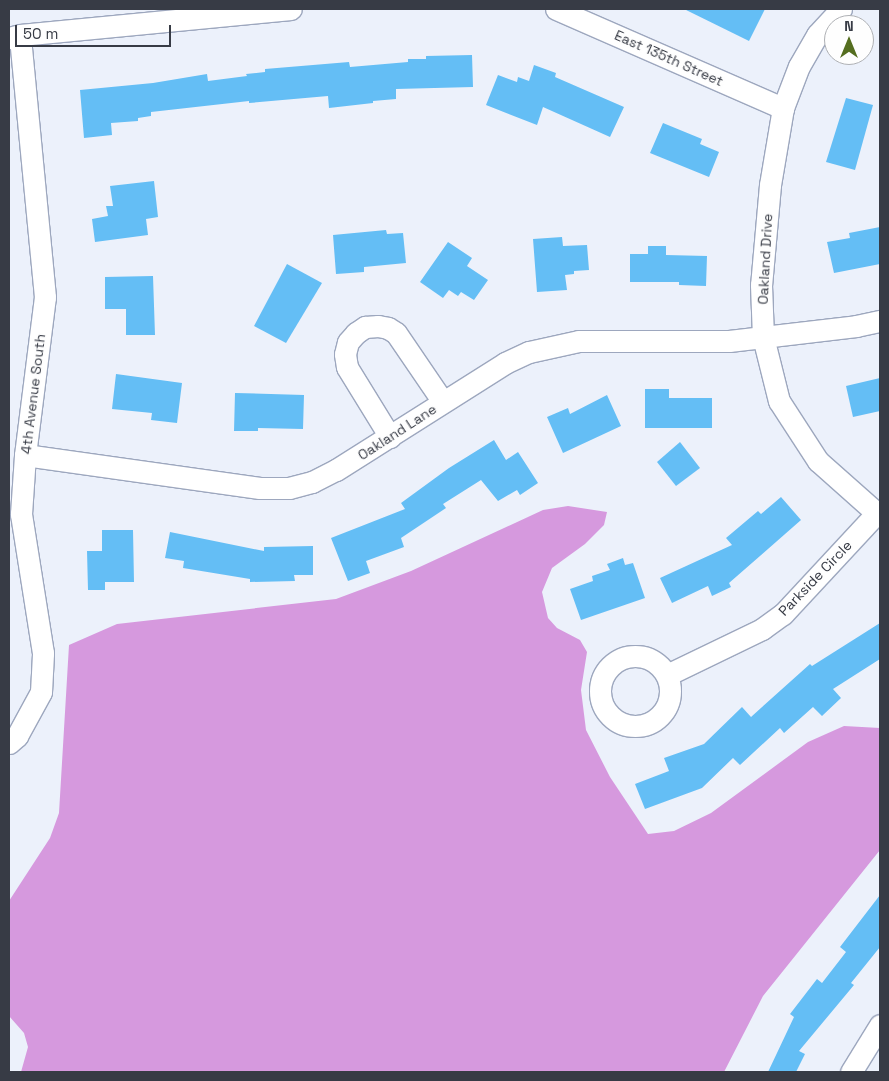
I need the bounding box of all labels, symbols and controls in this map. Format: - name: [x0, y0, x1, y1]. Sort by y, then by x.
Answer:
- scale bar: [18, 15, 174, 47]
- north arrow: [824, 15, 874, 65]
- text: N: [844, 17, 854, 35]
- text: 50 m: [23, 24, 58, 43]
- street label: East 135th Street: [612, 26, 726, 90]
- street label: Oakland Drive: [754, 213, 776, 305]
- street label: 4th Avenue South: [17, 333, 49, 455]
- street label: Oakland Lane: [355, 400, 439, 464]
- street label: Parkside Circle: [775, 537, 855, 619]

